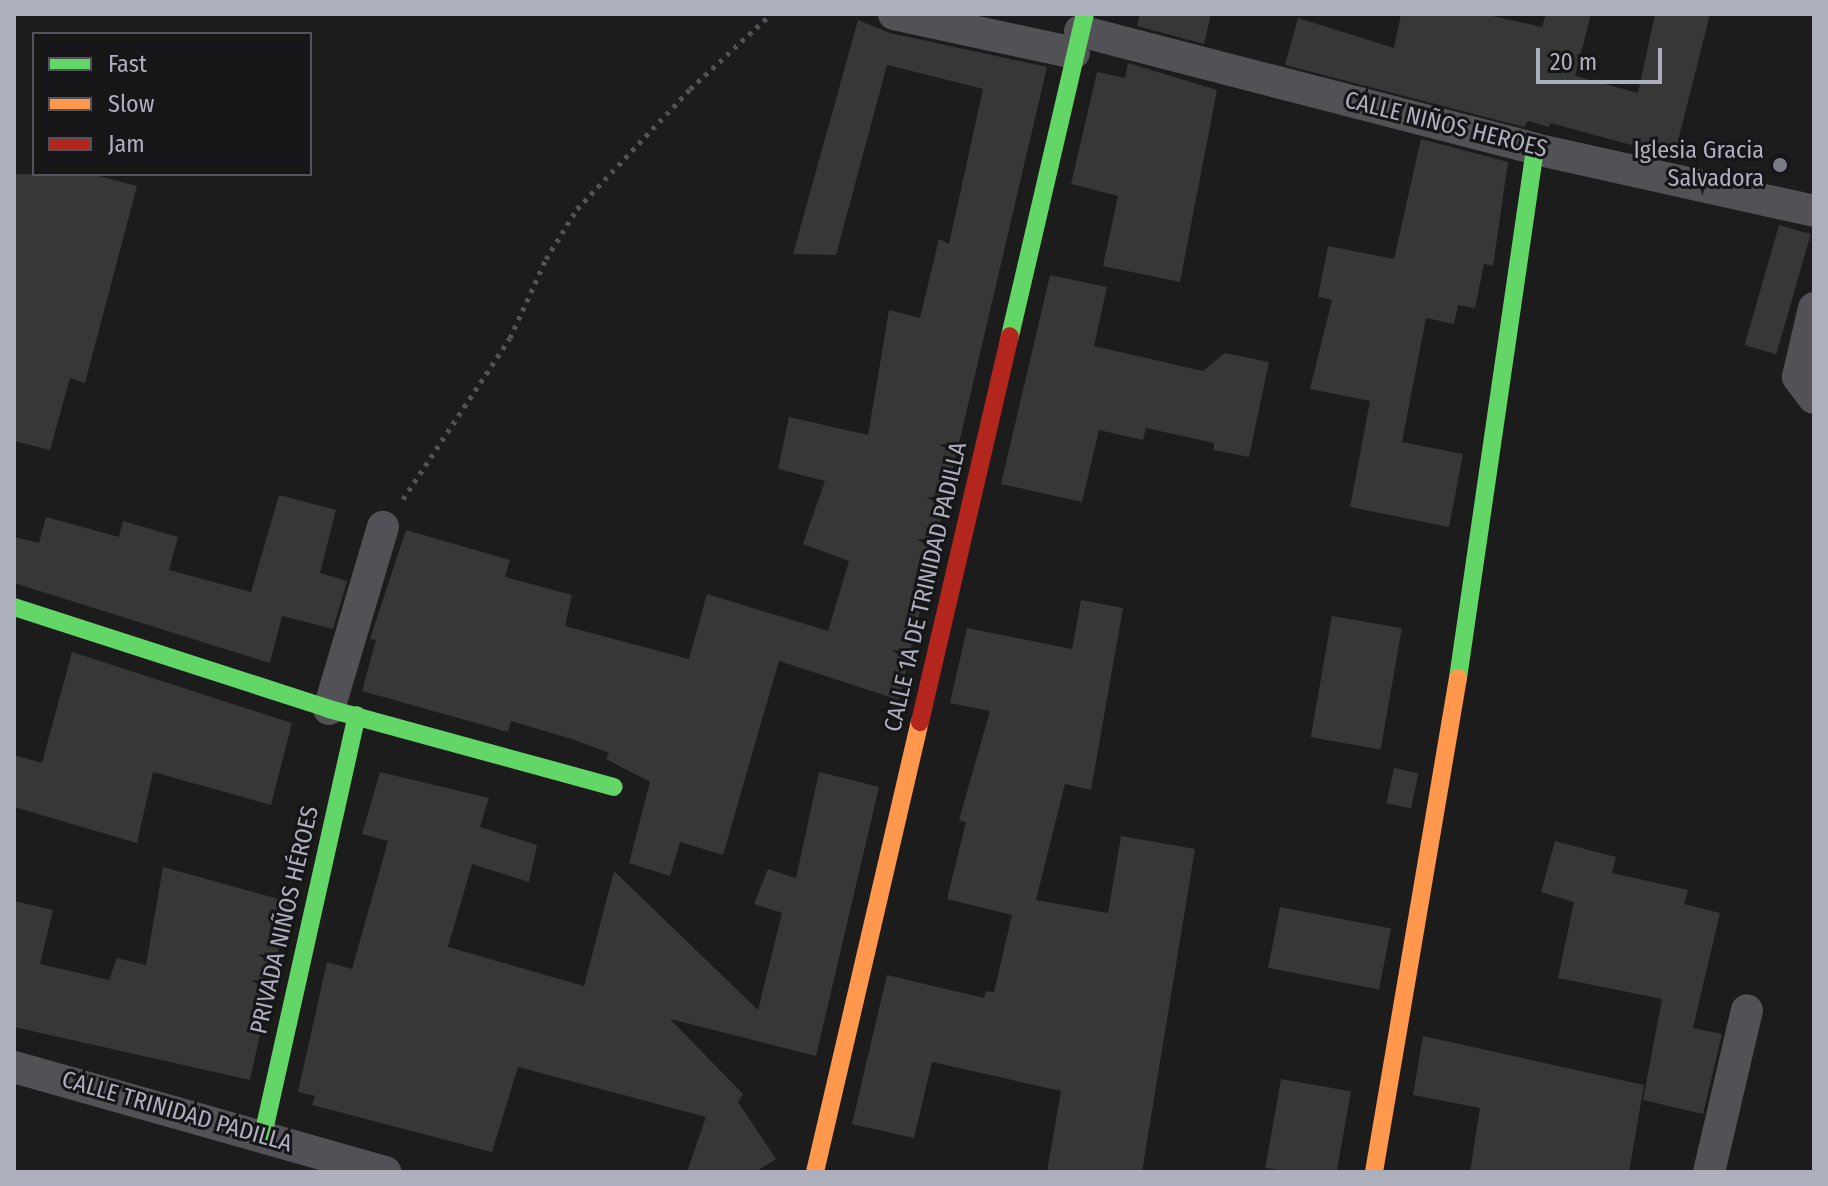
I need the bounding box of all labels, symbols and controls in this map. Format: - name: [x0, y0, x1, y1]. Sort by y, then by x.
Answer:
- legend: [32, 32, 312, 176]
- scale bar: [1540, 32, 1666, 82]
- text: 20 m: [1550, 48, 1597, 76]
- text: Fast: [108, 50, 147, 78]
- street label: CALLE NIÑOS HEROES: [1342, 86, 1550, 164]
- text: Slow: [108, 90, 154, 118]
- text: Jam: [108, 130, 145, 158]
- place label: Iglesia Gracia Salvadora: [1633, 137, 1764, 193]
- marker: Iglesia Gracia Salvadora: [1771, 156, 1789, 174]
- street label: CALLE 1A DE TRINIDAD PADILLA: [879, 439, 973, 735]
- street label: PRIVADA NIÑOS HÉROES: [245, 803, 325, 1037]
- street label: CALLE TRINIDAD PADILLA: [59, 1065, 295, 1159]

